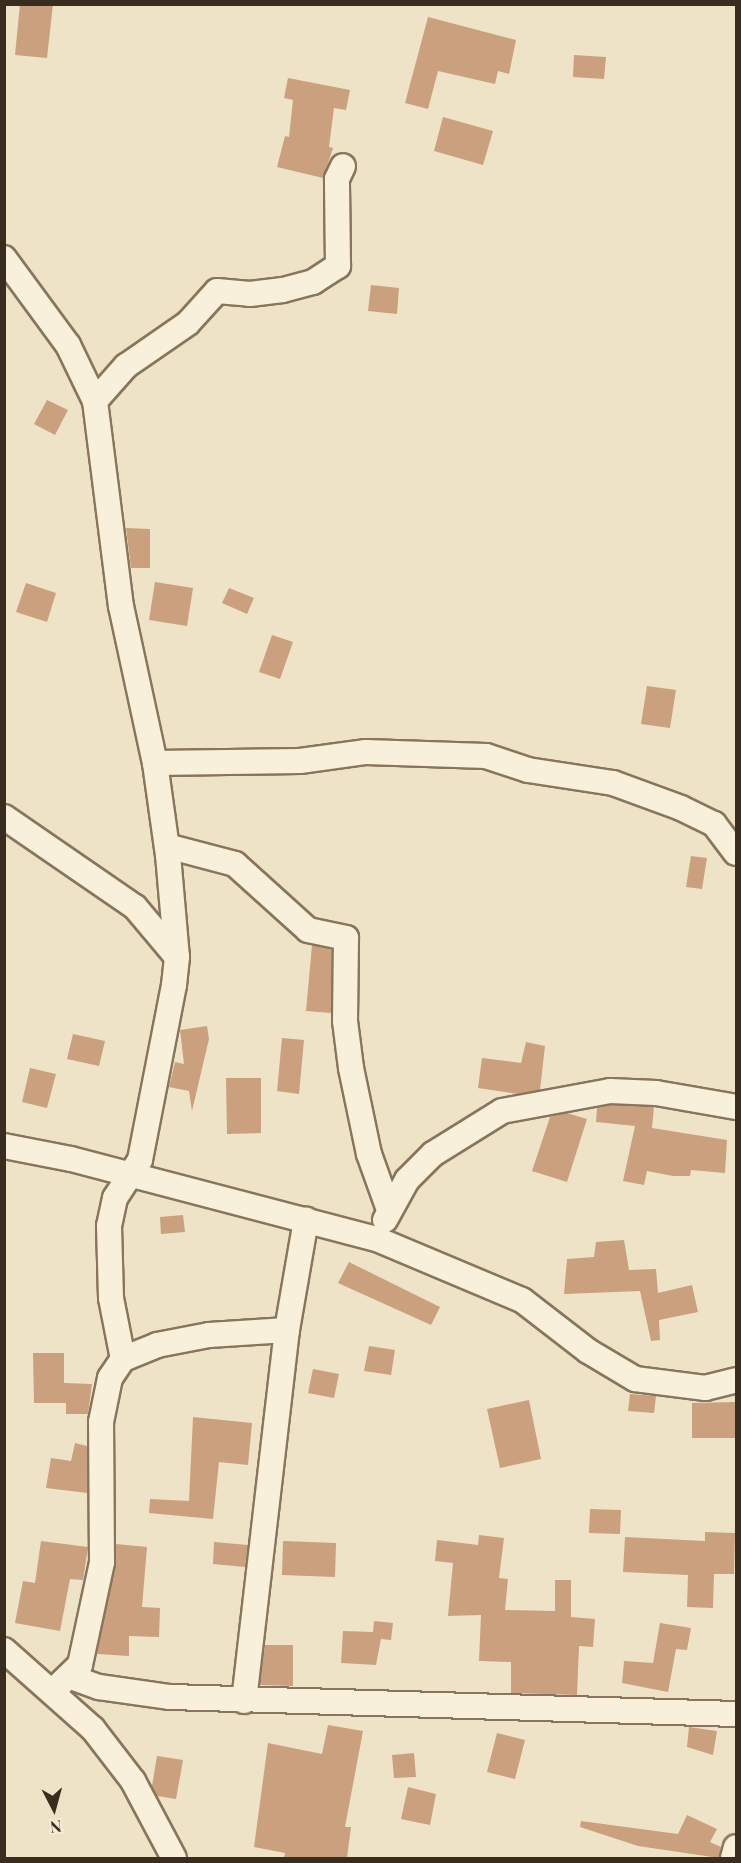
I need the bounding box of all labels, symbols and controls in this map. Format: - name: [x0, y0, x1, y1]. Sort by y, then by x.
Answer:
- north arrow: [24, 1779, 84, 1839]
- text: N: [49, 1816, 63, 1838]

